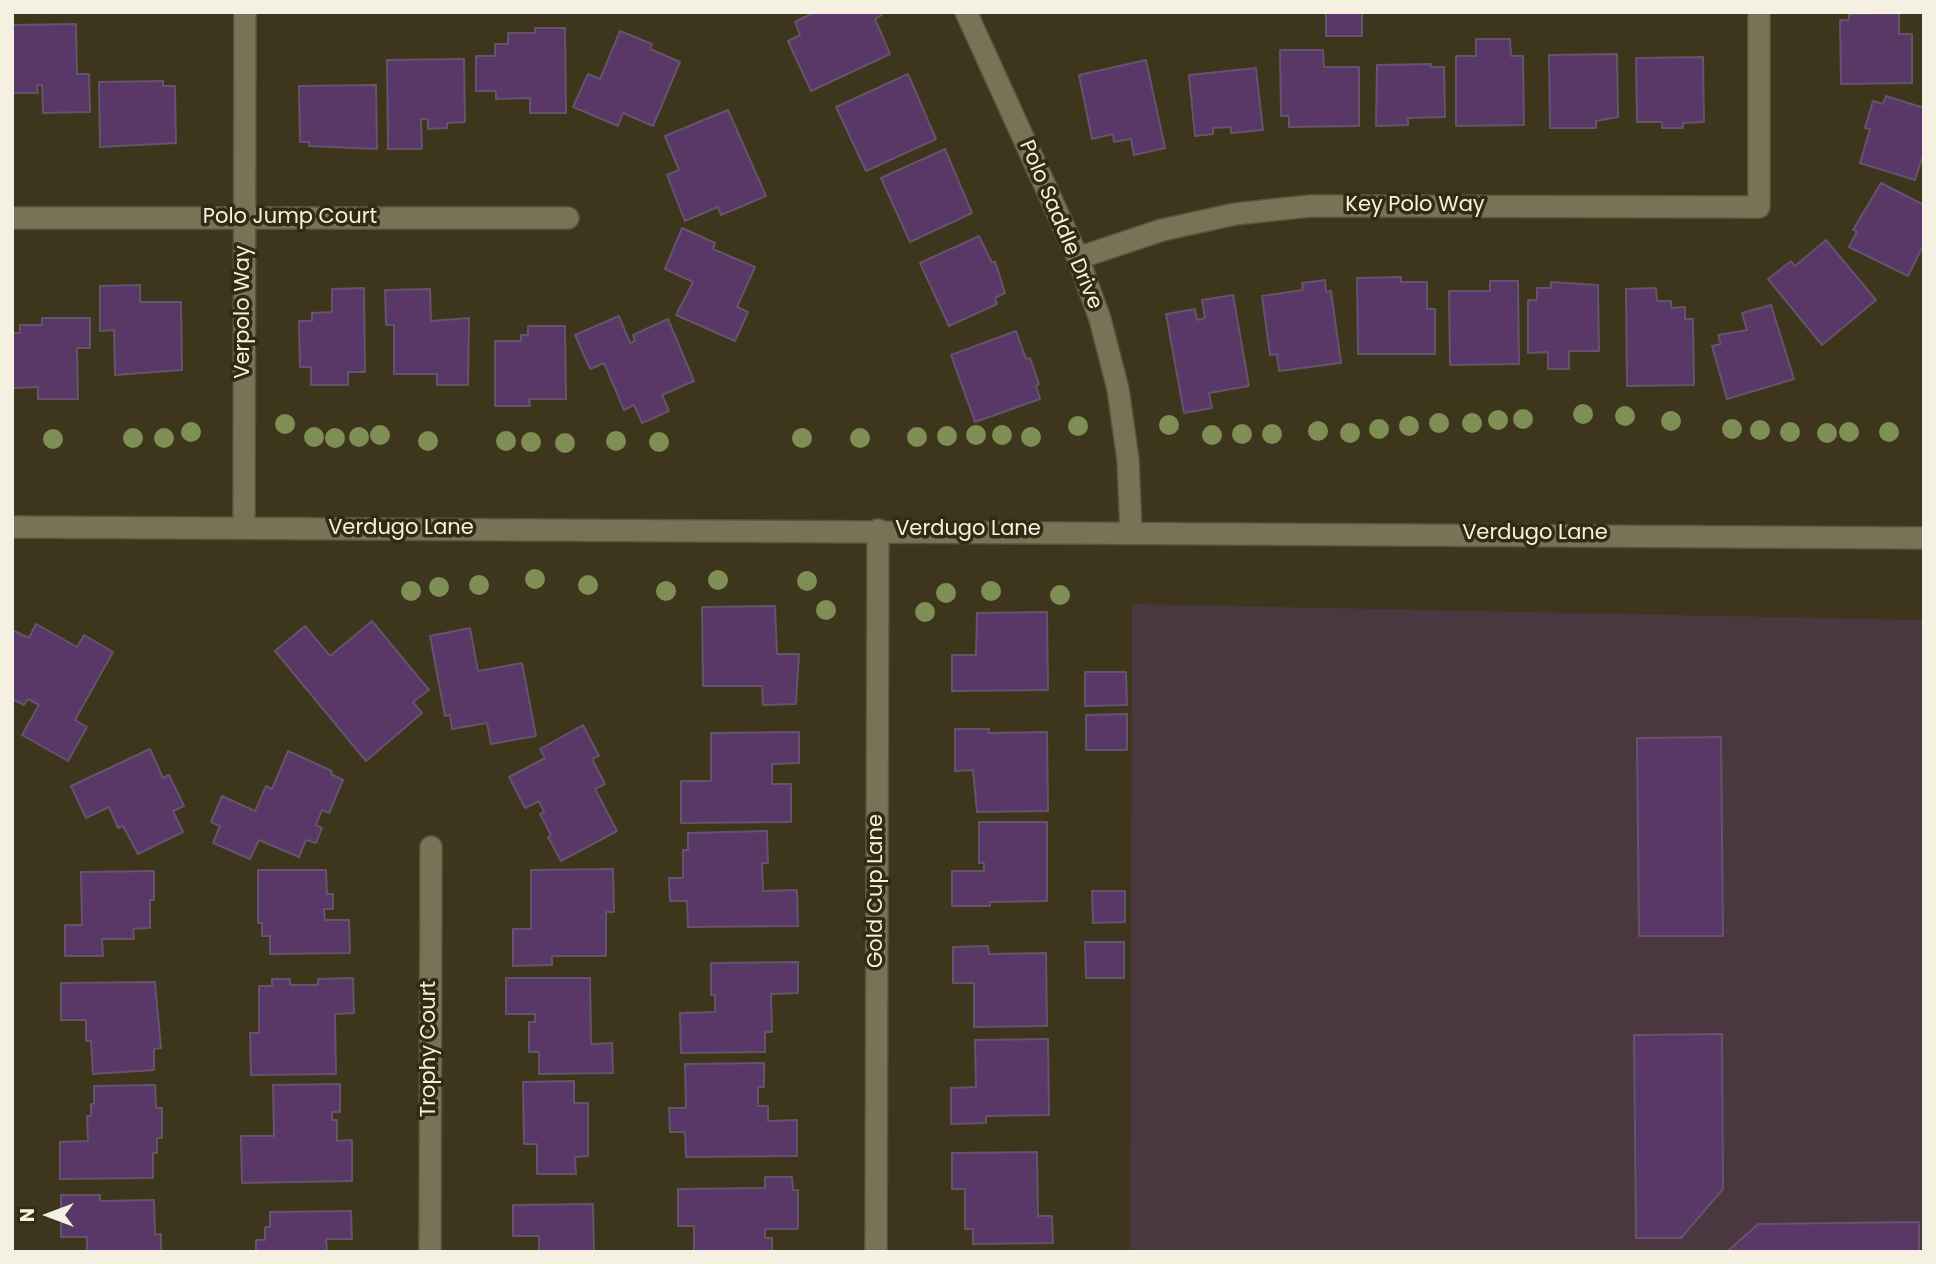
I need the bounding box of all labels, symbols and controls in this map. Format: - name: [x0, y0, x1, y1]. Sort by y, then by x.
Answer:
- street label: Polo Saddle Drive: [1013, 137, 1107, 313]
- street label: Key Polo Way: [1345, 193, 1485, 219]
- street label: Polo Jump Court: [203, 205, 377, 231]
- street label: Verpolo Way: [231, 245, 257, 379]
- street label: Verdugo Lane: [328, 516, 474, 542]
- street label: Verdugo Lane: [895, 517, 1041, 543]
- street label: Verdugo Lane: [1462, 521, 1608, 547]
- street label: Gold Cup Lane: [864, 814, 890, 968]
- street label: Trophy Court: [417, 981, 443, 1117]
- north arrow: [14, 1180, 84, 1250]
- text: N: [14, 1208, 41, 1222]

